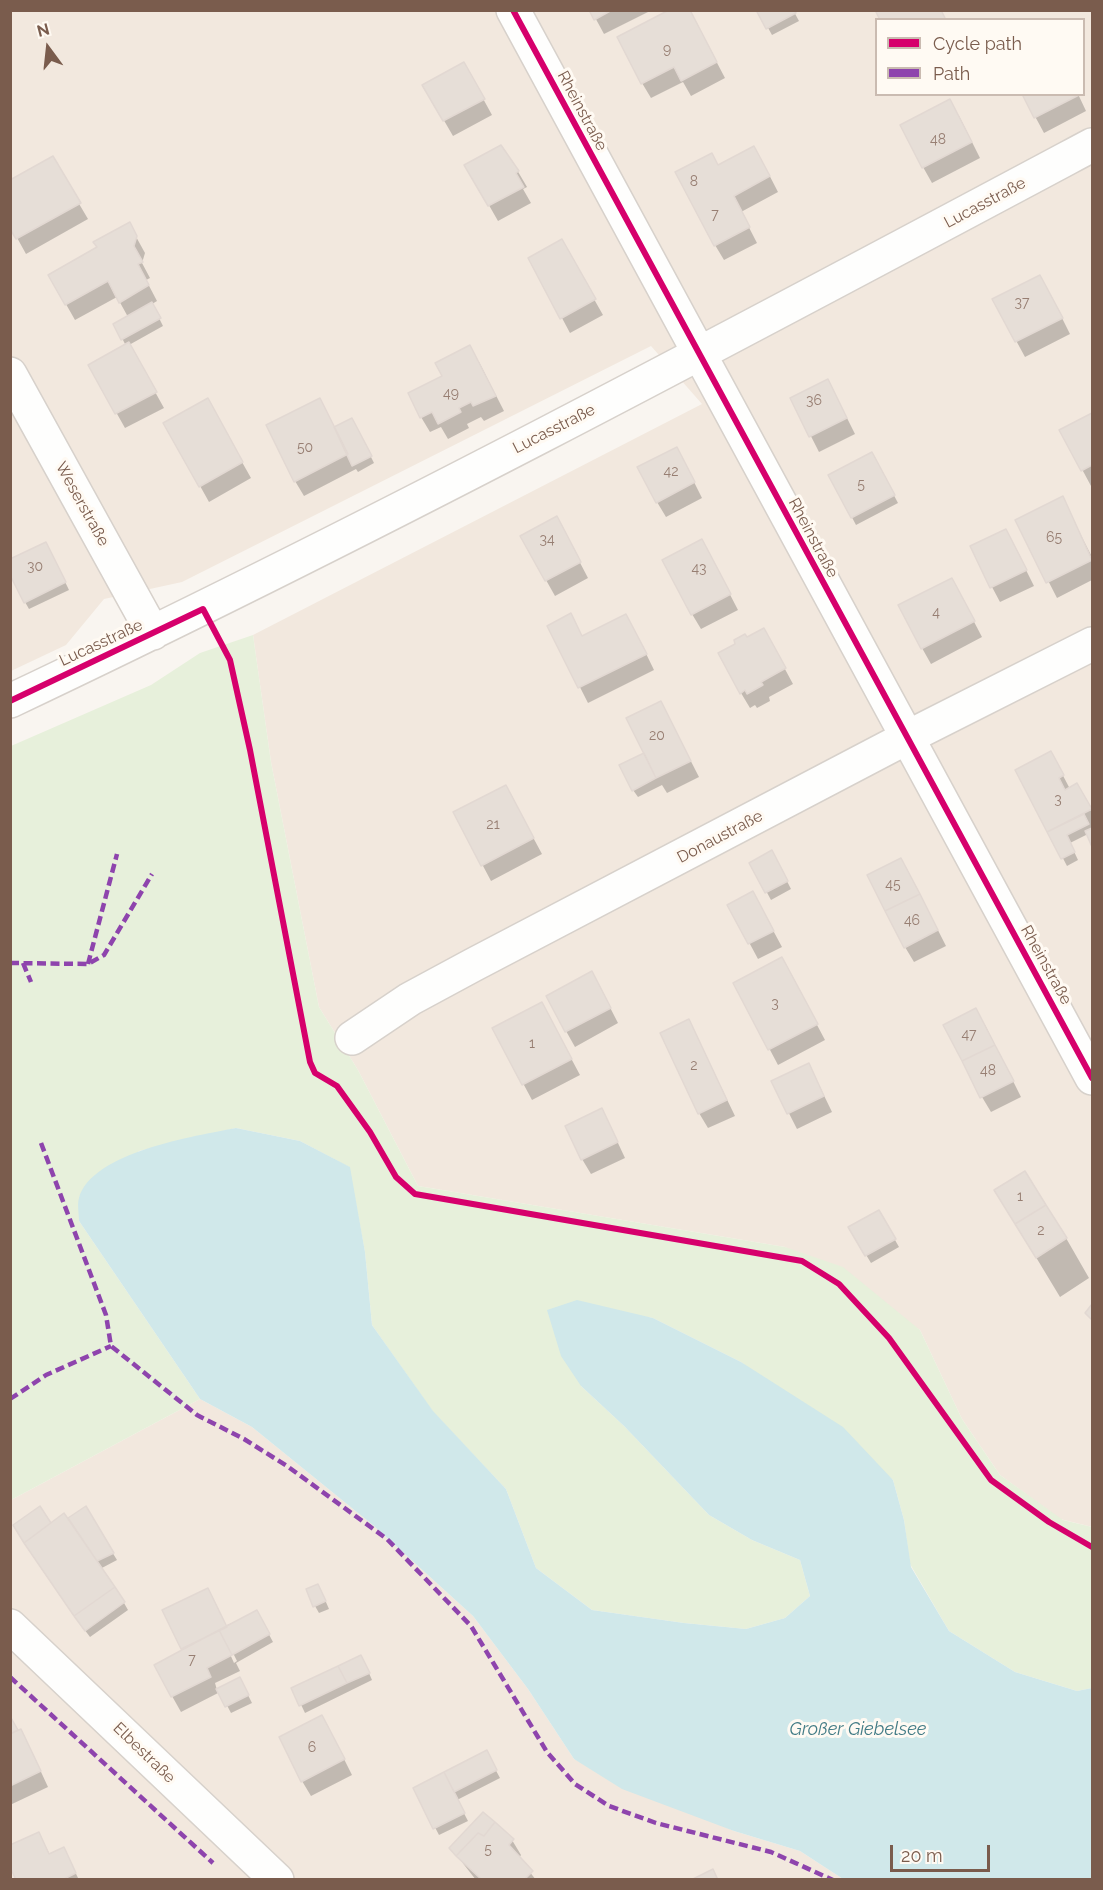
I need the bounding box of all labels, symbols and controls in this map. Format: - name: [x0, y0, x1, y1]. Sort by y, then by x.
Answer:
- north arrow: [18, 18, 78, 78]
- legend: [875, 18, 1085, 96]
- text: N: [35, 19, 52, 41]
- text: Cycle path: [933, 33, 1022, 54]
- house number: 9: [663, 42, 671, 58]
- text: Path: [933, 63, 970, 84]
- street label: Rheinstraße: [553, 68, 611, 154]
- house number: 48: [930, 132, 946, 148]
- street label: Lucasstraße: [941, 173, 1029, 233]
- house number: 8: [690, 174, 698, 190]
- house number: 7: [711, 207, 719, 223]
- house number: 37: [1015, 295, 1029, 311]
- house number: 49: [443, 386, 459, 402]
- house number: 36: [806, 393, 822, 409]
- street label: Lucasstraße: [510, 400, 598, 458]
- house number: 50: [297, 440, 313, 456]
- street label: Weserstraße: [51, 459, 113, 549]
- house number: 42: [664, 464, 678, 480]
- house number: 5: [857, 477, 865, 493]
- street label: Rheinstraße: [784, 495, 842, 581]
- house number: 65: [1046, 530, 1062, 546]
- house number: 34: [539, 532, 555, 548]
- house number: 30: [27, 559, 43, 575]
- house number: 43: [691, 561, 707, 577]
- house number: 4: [932, 605, 940, 621]
- street label: Lucasstraße: [56, 615, 146, 671]
- house number: 20: [649, 728, 665, 744]
- house number: 3: [1054, 792, 1062, 808]
- street label: Donaustraße: [674, 806, 766, 868]
- house number: 21: [486, 817, 500, 833]
- house number: 45: [885, 877, 901, 893]
- house number: 46: [904, 913, 920, 929]
- street label: Rheinstraße: [1016, 922, 1076, 1008]
- house number: 3: [771, 996, 779, 1012]
- house number: 47: [961, 1027, 977, 1043]
- house number: 1: [529, 1036, 535, 1052]
- house number: 2: [690, 1058, 698, 1074]
- house number: 48: [980, 1063, 996, 1079]
- house number: 1: [1017, 1189, 1023, 1205]
- house number: 2: [1037, 1223, 1045, 1239]
- house number: 7: [188, 1652, 196, 1668]
- street label: Elbestraße: [109, 1719, 179, 1787]
- water label: Großer Giebelsee: [790, 1719, 926, 1741]
- house number: 6: [308, 1740, 316, 1756]
- scale bar: [893, 1833, 994, 1871]
- house number: 5: [484, 1842, 492, 1858]
- text: 20 m: [901, 1845, 943, 1866]

